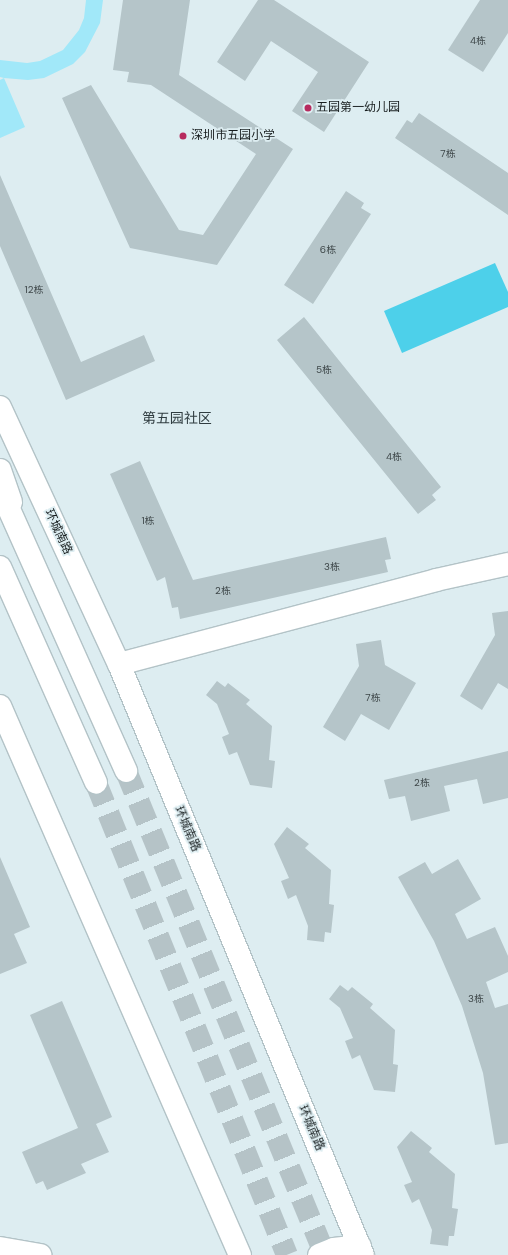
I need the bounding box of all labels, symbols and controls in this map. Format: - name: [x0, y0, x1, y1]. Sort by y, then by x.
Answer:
- house number: 4栋: [470, 35, 486, 47]
- place label: 五园第一幼儿园: [316, 101, 400, 115]
- marker: 五园第一幼儿园: [303, 103, 313, 113]
- place label: 深圳市五园小学: [191, 129, 275, 143]
- marker: 深圳市五园小学: [178, 131, 188, 141]
- house number: 7栋: [440, 148, 456, 160]
- house number: 6栋: [320, 244, 336, 256]
- house number: 12栋: [25, 284, 43, 296]
- house number: 5栋: [316, 364, 332, 376]
- district label: 第五园社区: [142, 410, 212, 426]
- house number: 4栋: [386, 451, 402, 463]
- street label: 环城南路: [41, 507, 75, 557]
- house number: 1栋: [141, 515, 155, 527]
- house number: 3栋: [324, 561, 340, 573]
- house number: 2栋: [215, 585, 231, 597]
- house number: 7栋: [365, 692, 381, 704]
- house number: 2栋: [414, 777, 430, 789]
- street label: 环城南路: [171, 804, 203, 854]
- house number: 3栋: [468, 993, 484, 1005]
- street label: 环城南路: [295, 1103, 327, 1153]

